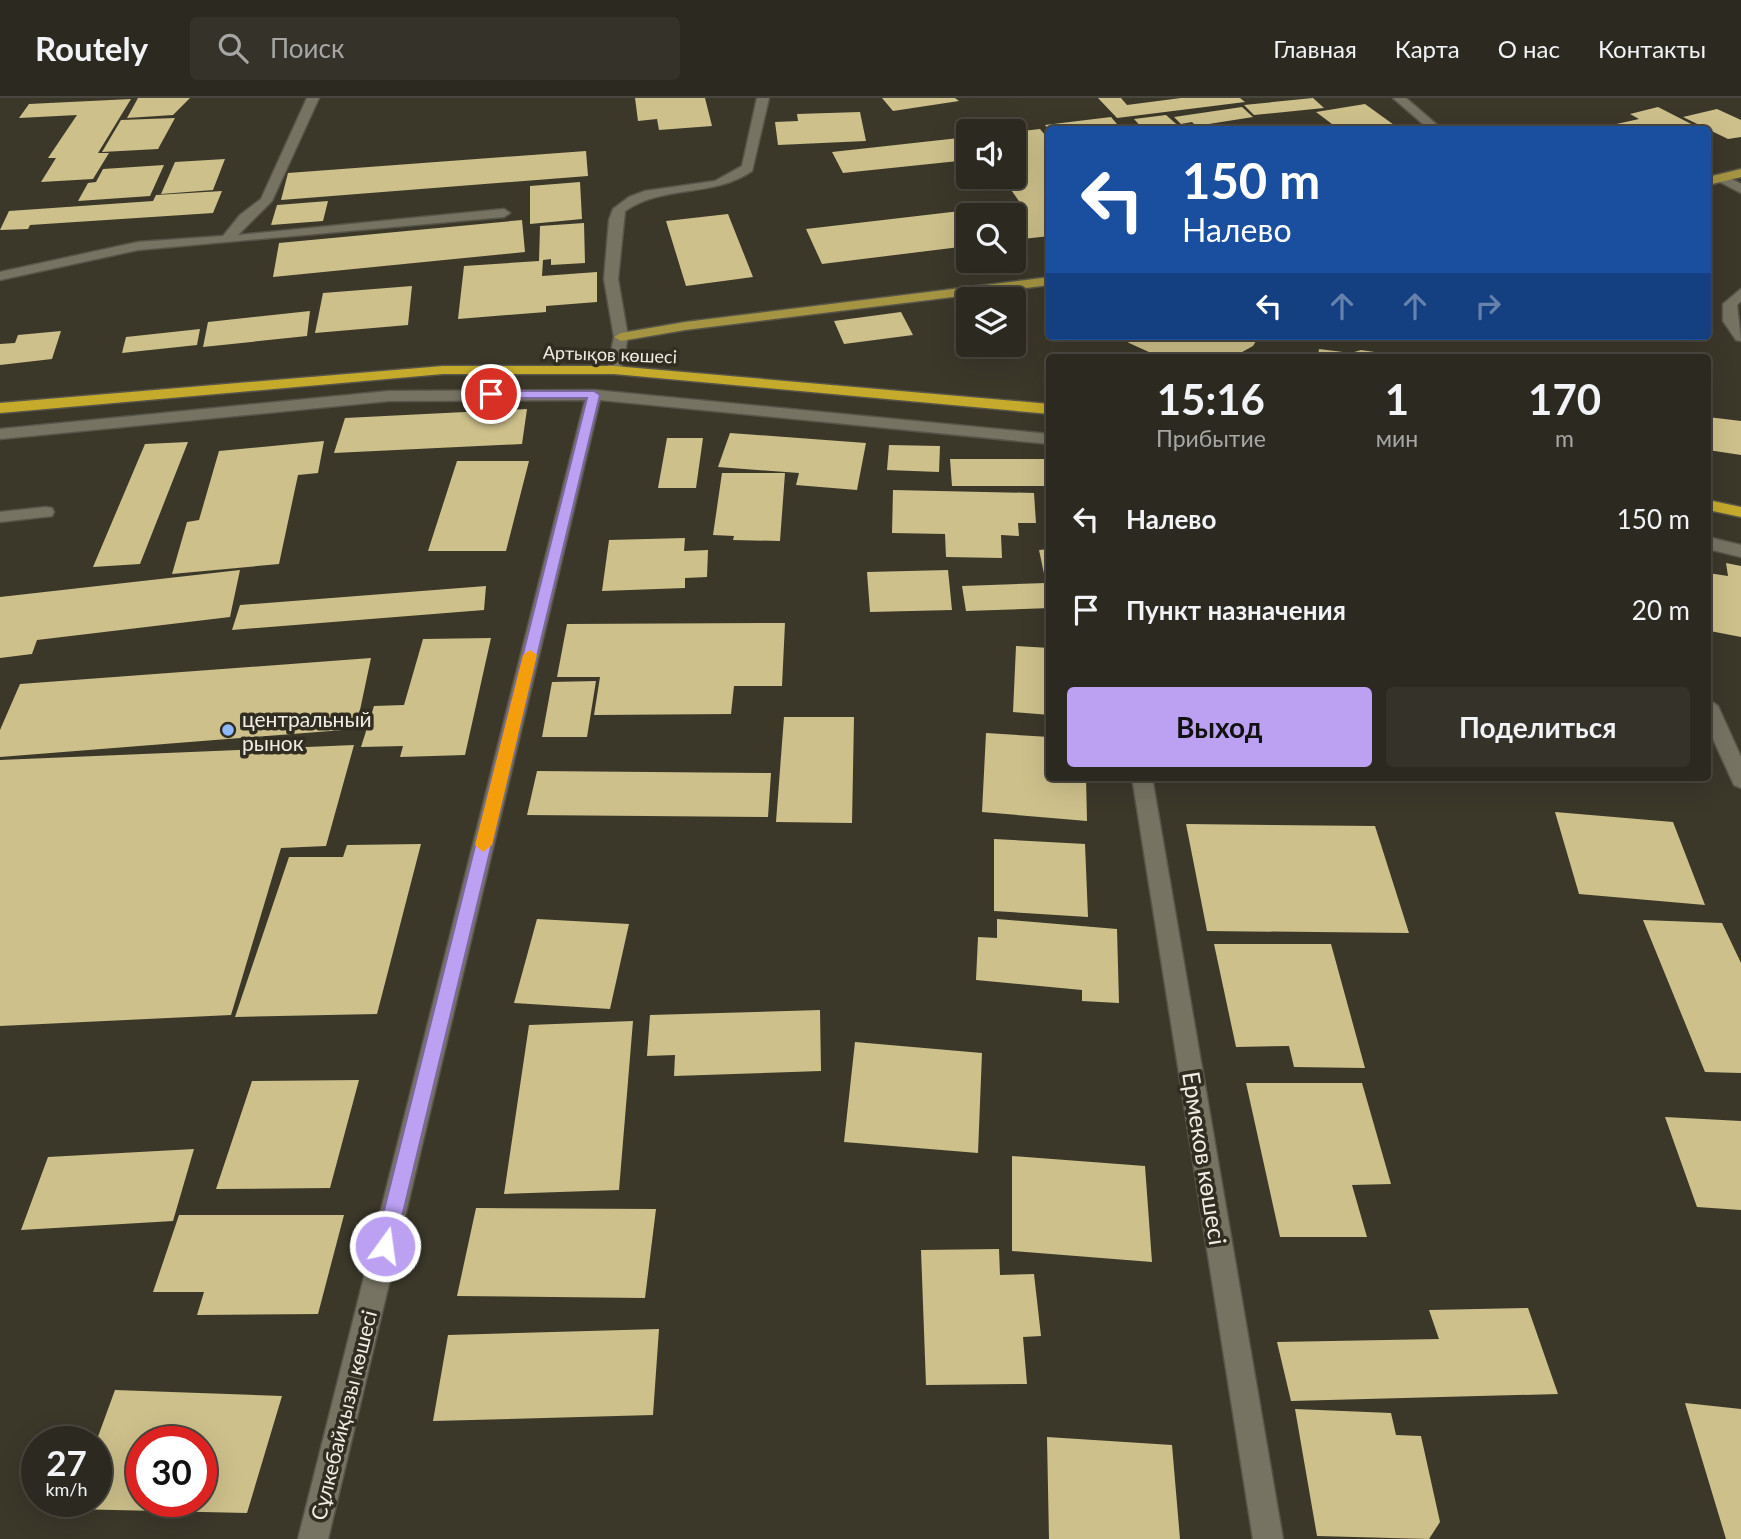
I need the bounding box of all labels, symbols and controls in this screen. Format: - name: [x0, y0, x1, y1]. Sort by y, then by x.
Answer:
- search box: [190, 17, 680, 80]
- text: Routely: [35, 28, 148, 68]
- icon: search: [214, 29, 252, 67]
- text: Поиск: [270, 32, 344, 64]
- text: Главная: [1273, 34, 1357, 63]
- text: Карта: [1395, 34, 1460, 63]
- text: О нас: [1498, 34, 1560, 63]
- text: Контакты: [1598, 34, 1706, 63]
- map controls: [956, 119, 1026, 357]
- button: sound: [956, 119, 1026, 189]
- text: 150 m: [1182, 151, 1320, 209]
- icon: left: [1067, 154, 1158, 245]
- button: search: [956, 203, 1026, 273]
- text: Налево: [1182, 210, 1292, 249]
- button: layers: [956, 287, 1026, 357]
- icon: left: [1250, 287, 1288, 325]
- icon: ahead: [1323, 287, 1361, 325]
- icon: ahead: [1396, 287, 1434, 325]
- icon: right: [1469, 287, 1507, 325]
- street label: Артықов көшесі: [543, 341, 677, 367]
- pin: [461, 364, 521, 424]
- text: 15:16: [1157, 374, 1265, 424]
- text: 1: [1385, 374, 1409, 424]
- text: 170: [1528, 374, 1601, 424]
- icon: arrive: [472, 375, 510, 413]
- text: Прибытие: [1156, 424, 1266, 452]
- text: мин: [1376, 424, 1418, 452]
- text: m: [1555, 424, 1574, 452]
- icon: left: [1067, 500, 1105, 538]
- text: Налево: [1126, 503, 1216, 535]
- text: 150 m: [1617, 503, 1690, 535]
- icon: arrive: [1067, 591, 1105, 629]
- text: Пункт назначения: [1126, 594, 1346, 626]
- text: 20 m: [1632, 594, 1690, 626]
- button: Выход: [1067, 687, 1372, 767]
- button: Поделиться: [1386, 687, 1690, 767]
- place label: центральный рынок: [242, 706, 372, 755]
- marker: центральный рынок: [220, 722, 236, 738]
- street label: Ермеков көшесі: [1177, 1069, 1233, 1247]
- position arrow: [348, 1209, 422, 1283]
- street label: Сұлкебайқызы көшесі: [305, 1308, 381, 1522]
- speed limit sign: 30: [126, 1426, 217, 1517]
- text: 27: [46, 1441, 87, 1483]
- text: km/h: [45, 1478, 88, 1500]

